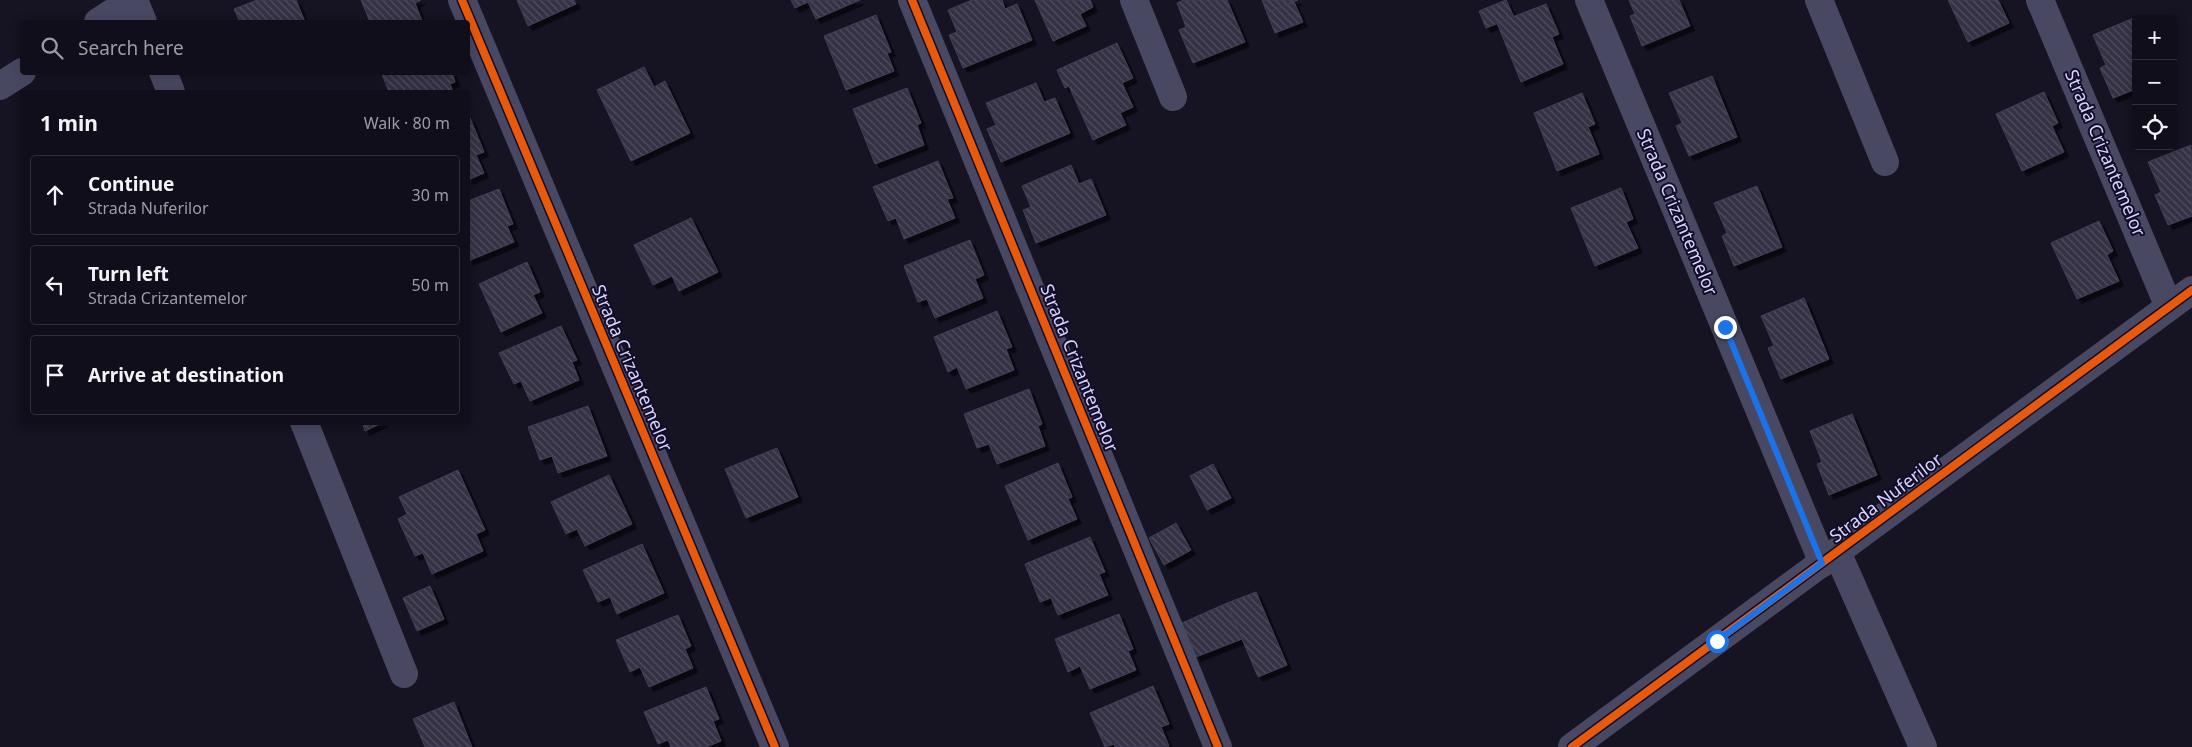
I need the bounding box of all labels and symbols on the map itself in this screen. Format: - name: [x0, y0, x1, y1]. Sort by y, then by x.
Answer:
- street label: Strada Crizantemelor: [2060, 65, 2152, 240]
- street label: Strada Crizantemelor: [1632, 124, 1724, 299]
- street label: Strada Crizantemelor: [587, 280, 679, 455]
- street label: Strada Crizantemelor: [1035, 280, 1125, 456]
- route end: [1714, 316, 1737, 339]
- street label: Strada Nuferilor: [1824, 446, 1947, 548]
- route start: [1706, 630, 1729, 653]

